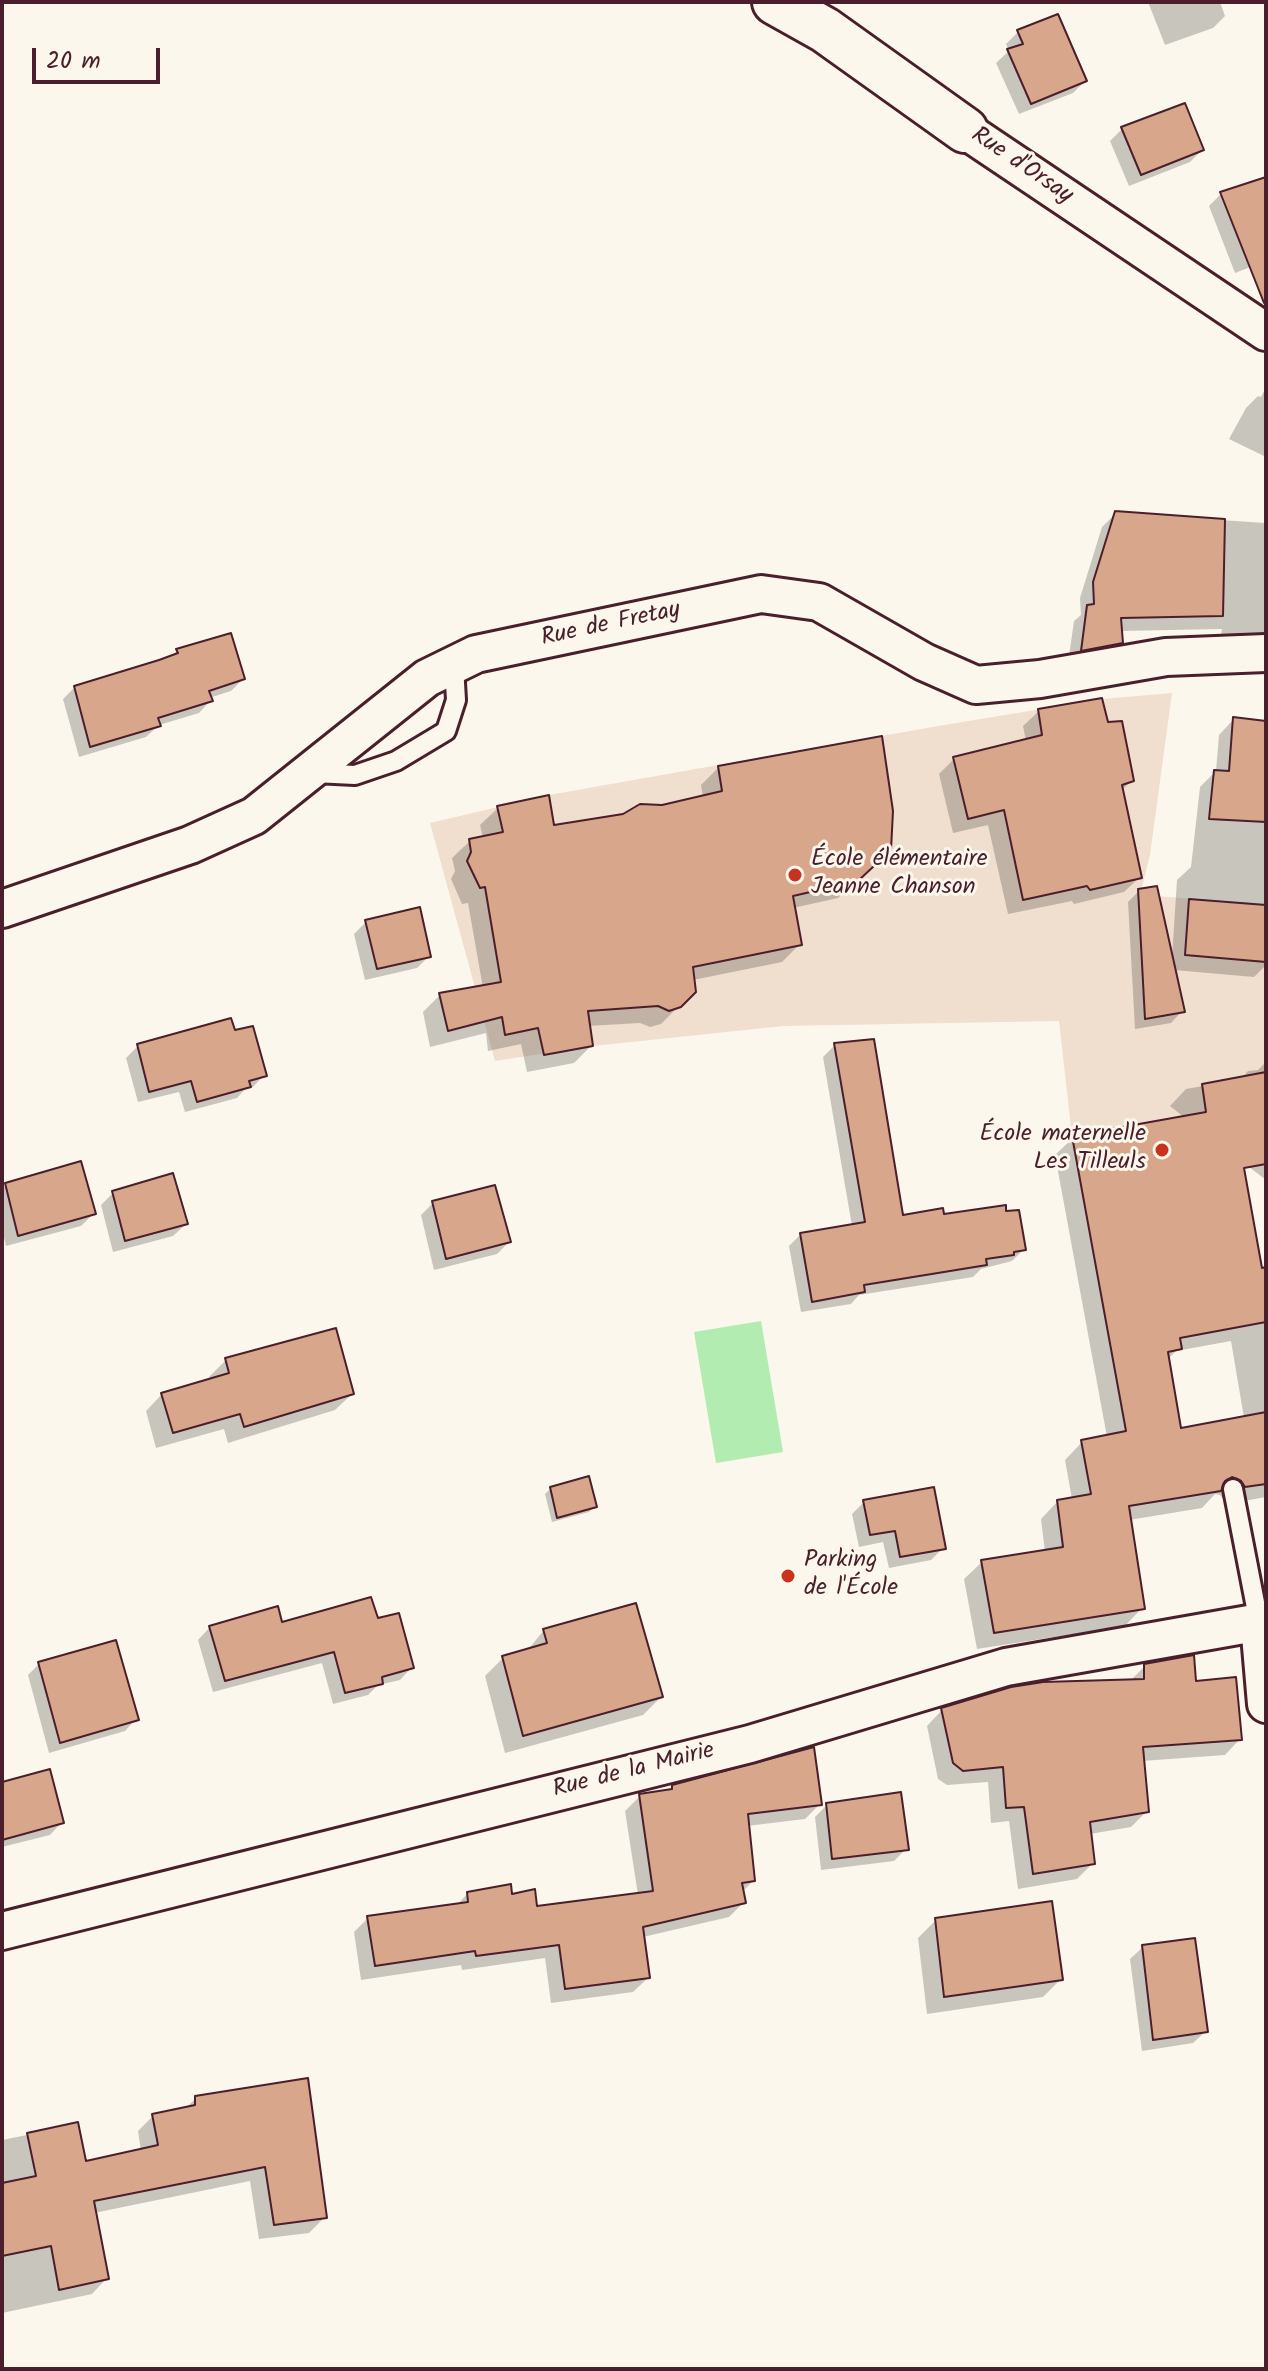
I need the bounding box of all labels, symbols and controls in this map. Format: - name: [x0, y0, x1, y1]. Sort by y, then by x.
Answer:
- scale bar: [36, 32, 164, 82]
- text: 20 m: [46, 42, 101, 81]
- street label: Rue d'Orsay: [965, 122, 1077, 212]
- street label: Rue de Fretay: [539, 597, 683, 655]
- place label: École élémentaire Jeanne Chanson: [811, 847, 987, 903]
- marker: École élémentaire Jeanne Chanson: [786, 866, 804, 884]
- place label: École maternelle Les Tilleuls: [980, 1122, 1146, 1178]
- marker: École maternelle Les Tilleuls: [1153, 1141, 1171, 1159]
- place label: Parking de l'École: [804, 1548, 898, 1604]
- marker: Parking de l'École: [779, 1567, 797, 1585]
- street label: Rue de la Mairie: [550, 1738, 718, 1806]

